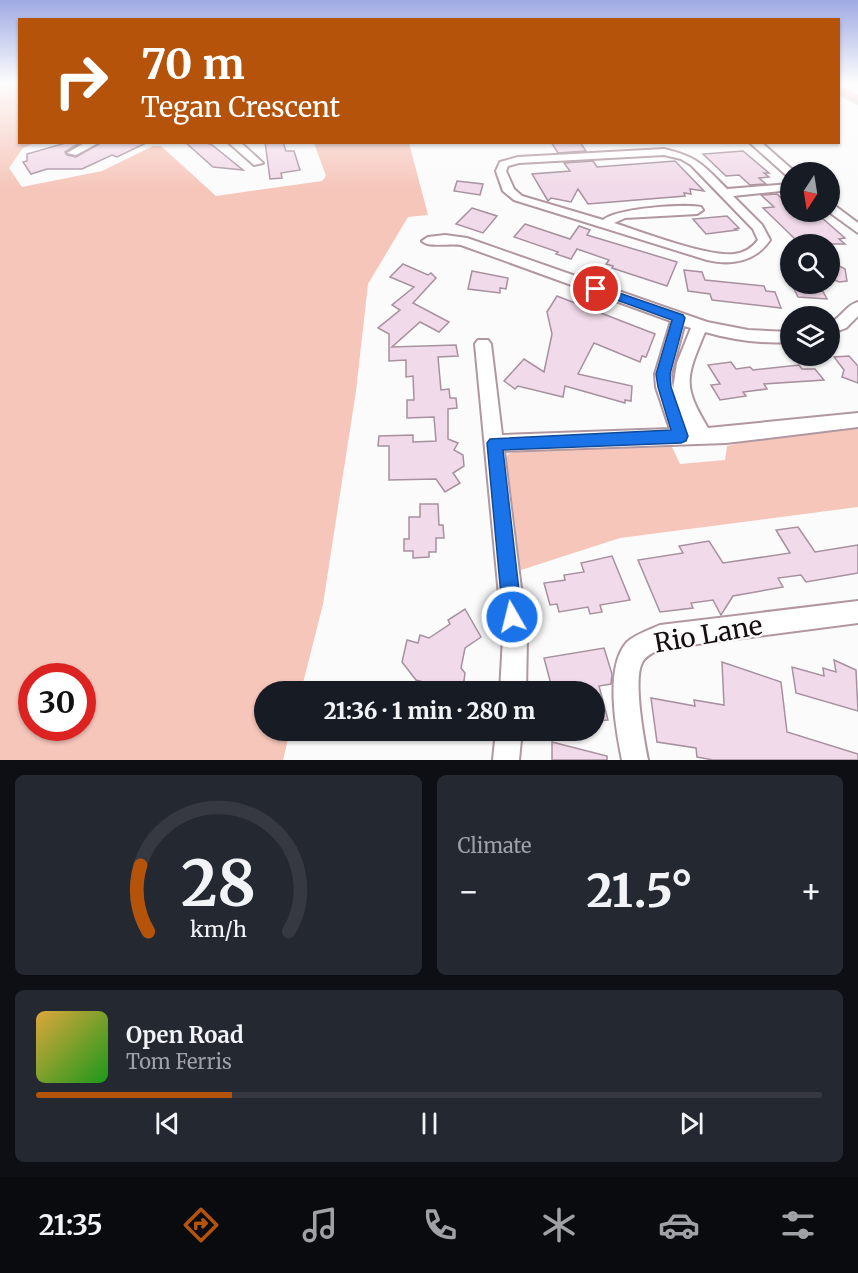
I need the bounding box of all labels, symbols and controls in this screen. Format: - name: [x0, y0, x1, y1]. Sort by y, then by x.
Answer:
- text: 70 m: [141, 38, 245, 90]
- icon: right: [42, 42, 120, 120]
- text: Tegan Crescent: [141, 90, 340, 124]
- north arrow: [780, 162, 840, 222]
- map controls: [780, 162, 840, 366]
- button: search: [780, 234, 840, 294]
- pin: [570, 263, 621, 314]
- icon: arrive: [579, 272, 612, 305]
- button: layers: [780, 306, 840, 366]
- position arrow: [480, 585, 544, 649]
- street label: Rio Lane: [651, 608, 765, 660]
- speed limit sign: 30: [18, 663, 96, 741]
- text: 21:36 · 1 min · 280 m: [324, 697, 535, 725]
- text: Climate: [458, 833, 532, 858]
- text: 28: [181, 845, 256, 923]
- text: 21.5°: [587, 863, 693, 919]
- text: −: [458, 871, 480, 912]
- text: +: [800, 871, 822, 912]
- text: km/h: [190, 916, 247, 943]
- text: Open Road: [126, 1021, 244, 1049]
- text: Tom Ferris: [126, 1049, 232, 1074]
- icon: previous: [151, 1107, 184, 1140]
- icon: pause: [413, 1107, 446, 1140]
- icon: next: [675, 1107, 708, 1140]
- icon: directions: [180, 1204, 222, 1246]
- icon: music: [299, 1204, 341, 1246]
- icon: phone: [419, 1204, 461, 1246]
- icon: climate: [538, 1204, 580, 1246]
- icon: car: [658, 1204, 700, 1246]
- icon: filters: [777, 1204, 819, 1246]
- text: 21:35: [39, 1208, 102, 1242]

